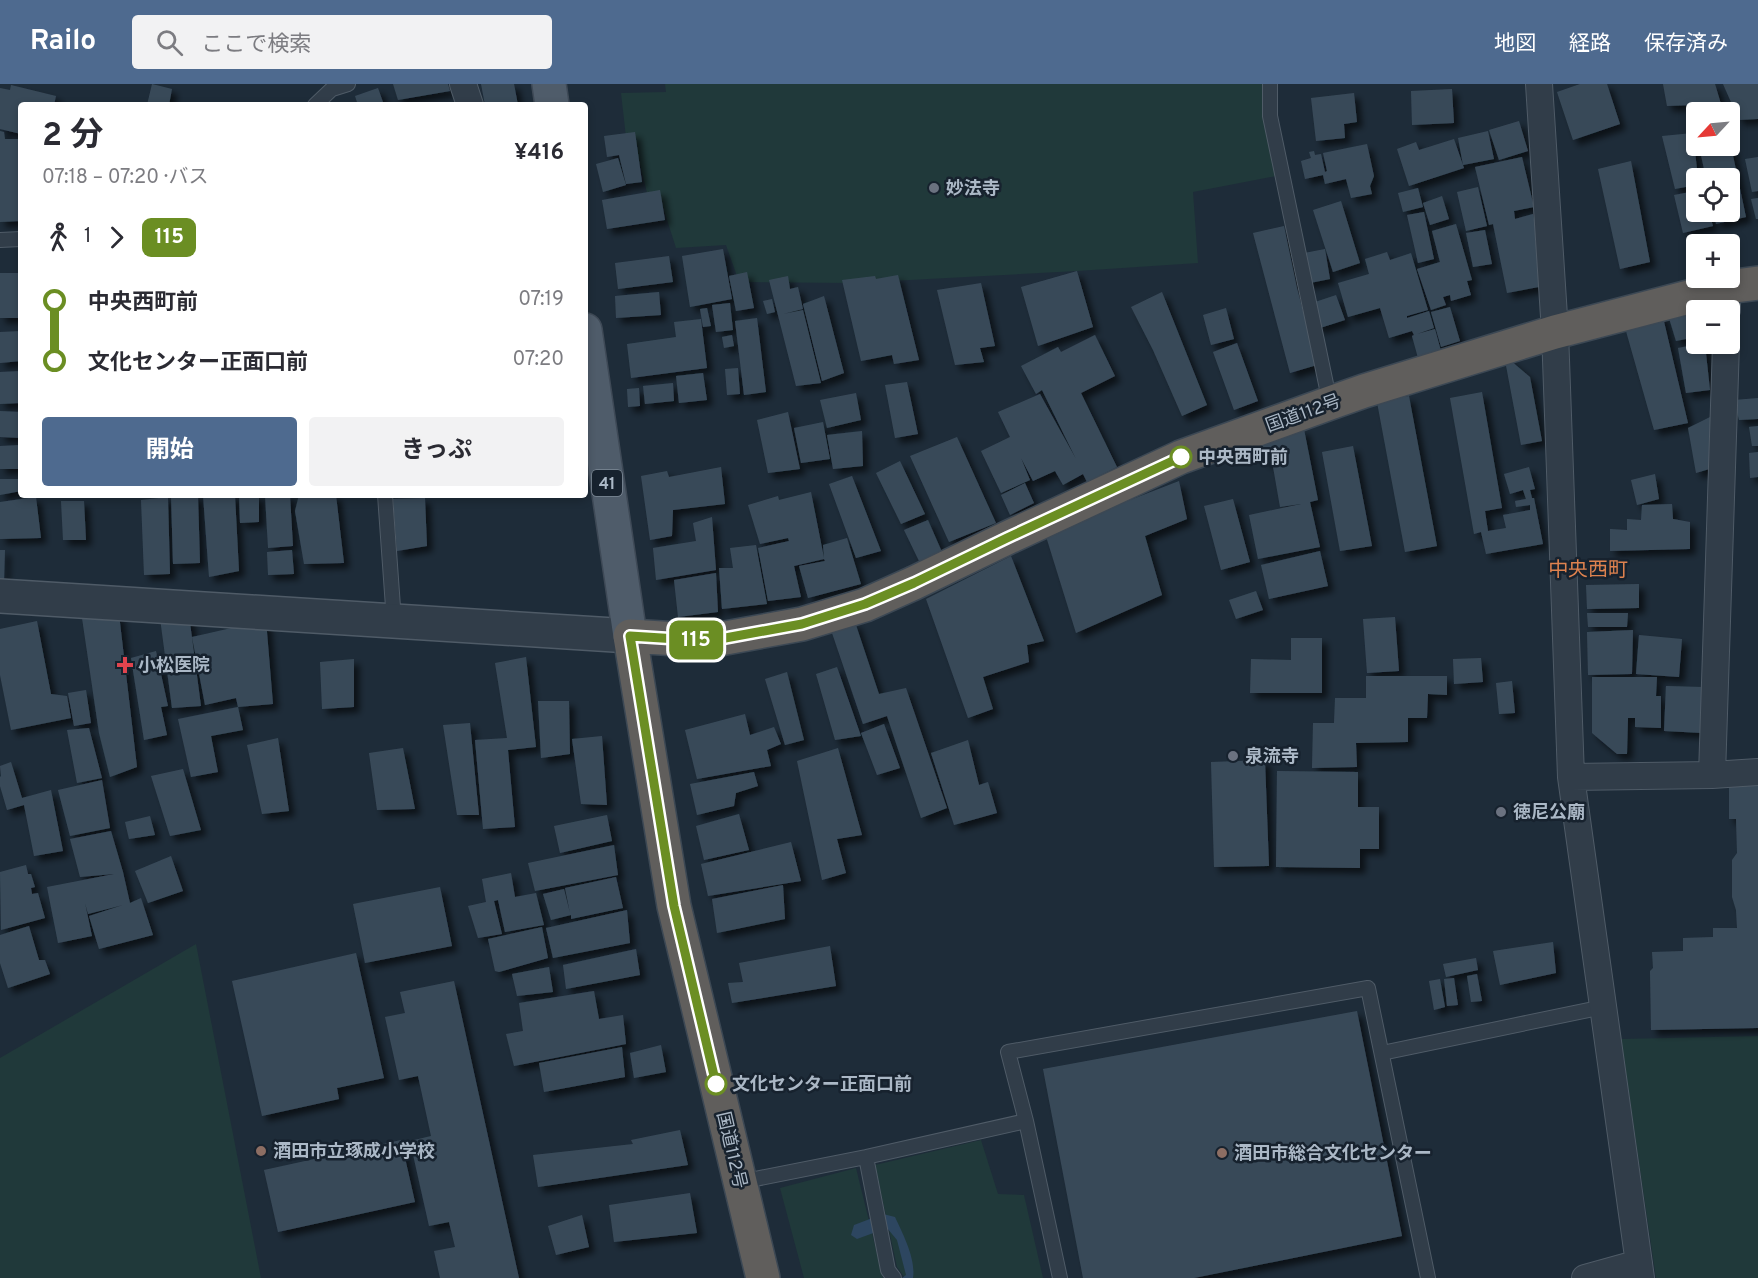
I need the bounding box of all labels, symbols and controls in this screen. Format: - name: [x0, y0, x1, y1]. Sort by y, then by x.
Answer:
- search box: [132, 15, 552, 69]
- text: Railo: [30, 24, 96, 60]
- icon: search: [153, 26, 186, 59]
- text: 地図: [1494, 31, 1536, 58]
- text: 経路: [1569, 31, 1611, 58]
- text: 保存済み: [1644, 31, 1728, 58]
- text: ここで検索: [201, 32, 311, 59]
- north arrow: [1686, 102, 1740, 156]
- map controls: [1686, 102, 1740, 354]
- text: 2 分: [42, 116, 103, 158]
- text: ¥416: [514, 140, 564, 167]
- text: 07:18 – 07:20 · バス: [42, 165, 209, 191]
- button: locate: [1686, 168, 1740, 222]
- place label: 妙法寺: [946, 178, 1000, 201]
- marker: 妙法寺: [927, 181, 941, 195]
- icon: walk: [42, 221, 75, 254]
- icon: forward: [100, 221, 133, 254]
- text: 1: [84, 224, 91, 250]
- text: 115: [154, 224, 184, 251]
- button: +: [1686, 234, 1740, 288]
- text: 07:19: [518, 287, 564, 313]
- text: 中央西町前: [88, 290, 198, 317]
- button: −: [1686, 300, 1740, 354]
- text: 07:20: [513, 347, 564, 373]
- text: 文化センター正面口前: [88, 350, 308, 377]
- street label: 国道112号: [1263, 390, 1344, 439]
- button: 開始: [42, 417, 297, 486]
- button: きっぷ: [309, 417, 564, 486]
- marker: 中央西町前: [1170, 446, 1192, 468]
- place label: 中央西町前: [1198, 447, 1288, 470]
- road number: 41: [592, 470, 622, 496]
- district label: 中央西町: [1548, 558, 1628, 584]
- line badge: 115: [662, 620, 730, 660]
- text: 115: [681, 627, 711, 654]
- place label: 小松医院: [138, 655, 210, 678]
- marker: 小松医院: [116, 656, 134, 674]
- place label: 泉流寺: [1245, 746, 1299, 769]
- marker: 泉流寺: [1226, 749, 1240, 763]
- place label: 徳尼公廟: [1513, 802, 1585, 825]
- marker: 徳尼公廟: [1494, 805, 1508, 819]
- marker: 文化センター正面口前: [705, 1073, 727, 1095]
- place label: 文化センター正面口前: [732, 1074, 912, 1097]
- street label: 国道112号: [711, 1110, 751, 1191]
- place label: 酒田市立琢成小学校: [273, 1141, 435, 1164]
- place label: 酒田市総合文化センター: [1234, 1143, 1432, 1166]
- marker: 酒田市立琢成小学校: [254, 1144, 268, 1158]
- marker: 酒田市総合文化センター: [1215, 1146, 1229, 1160]

